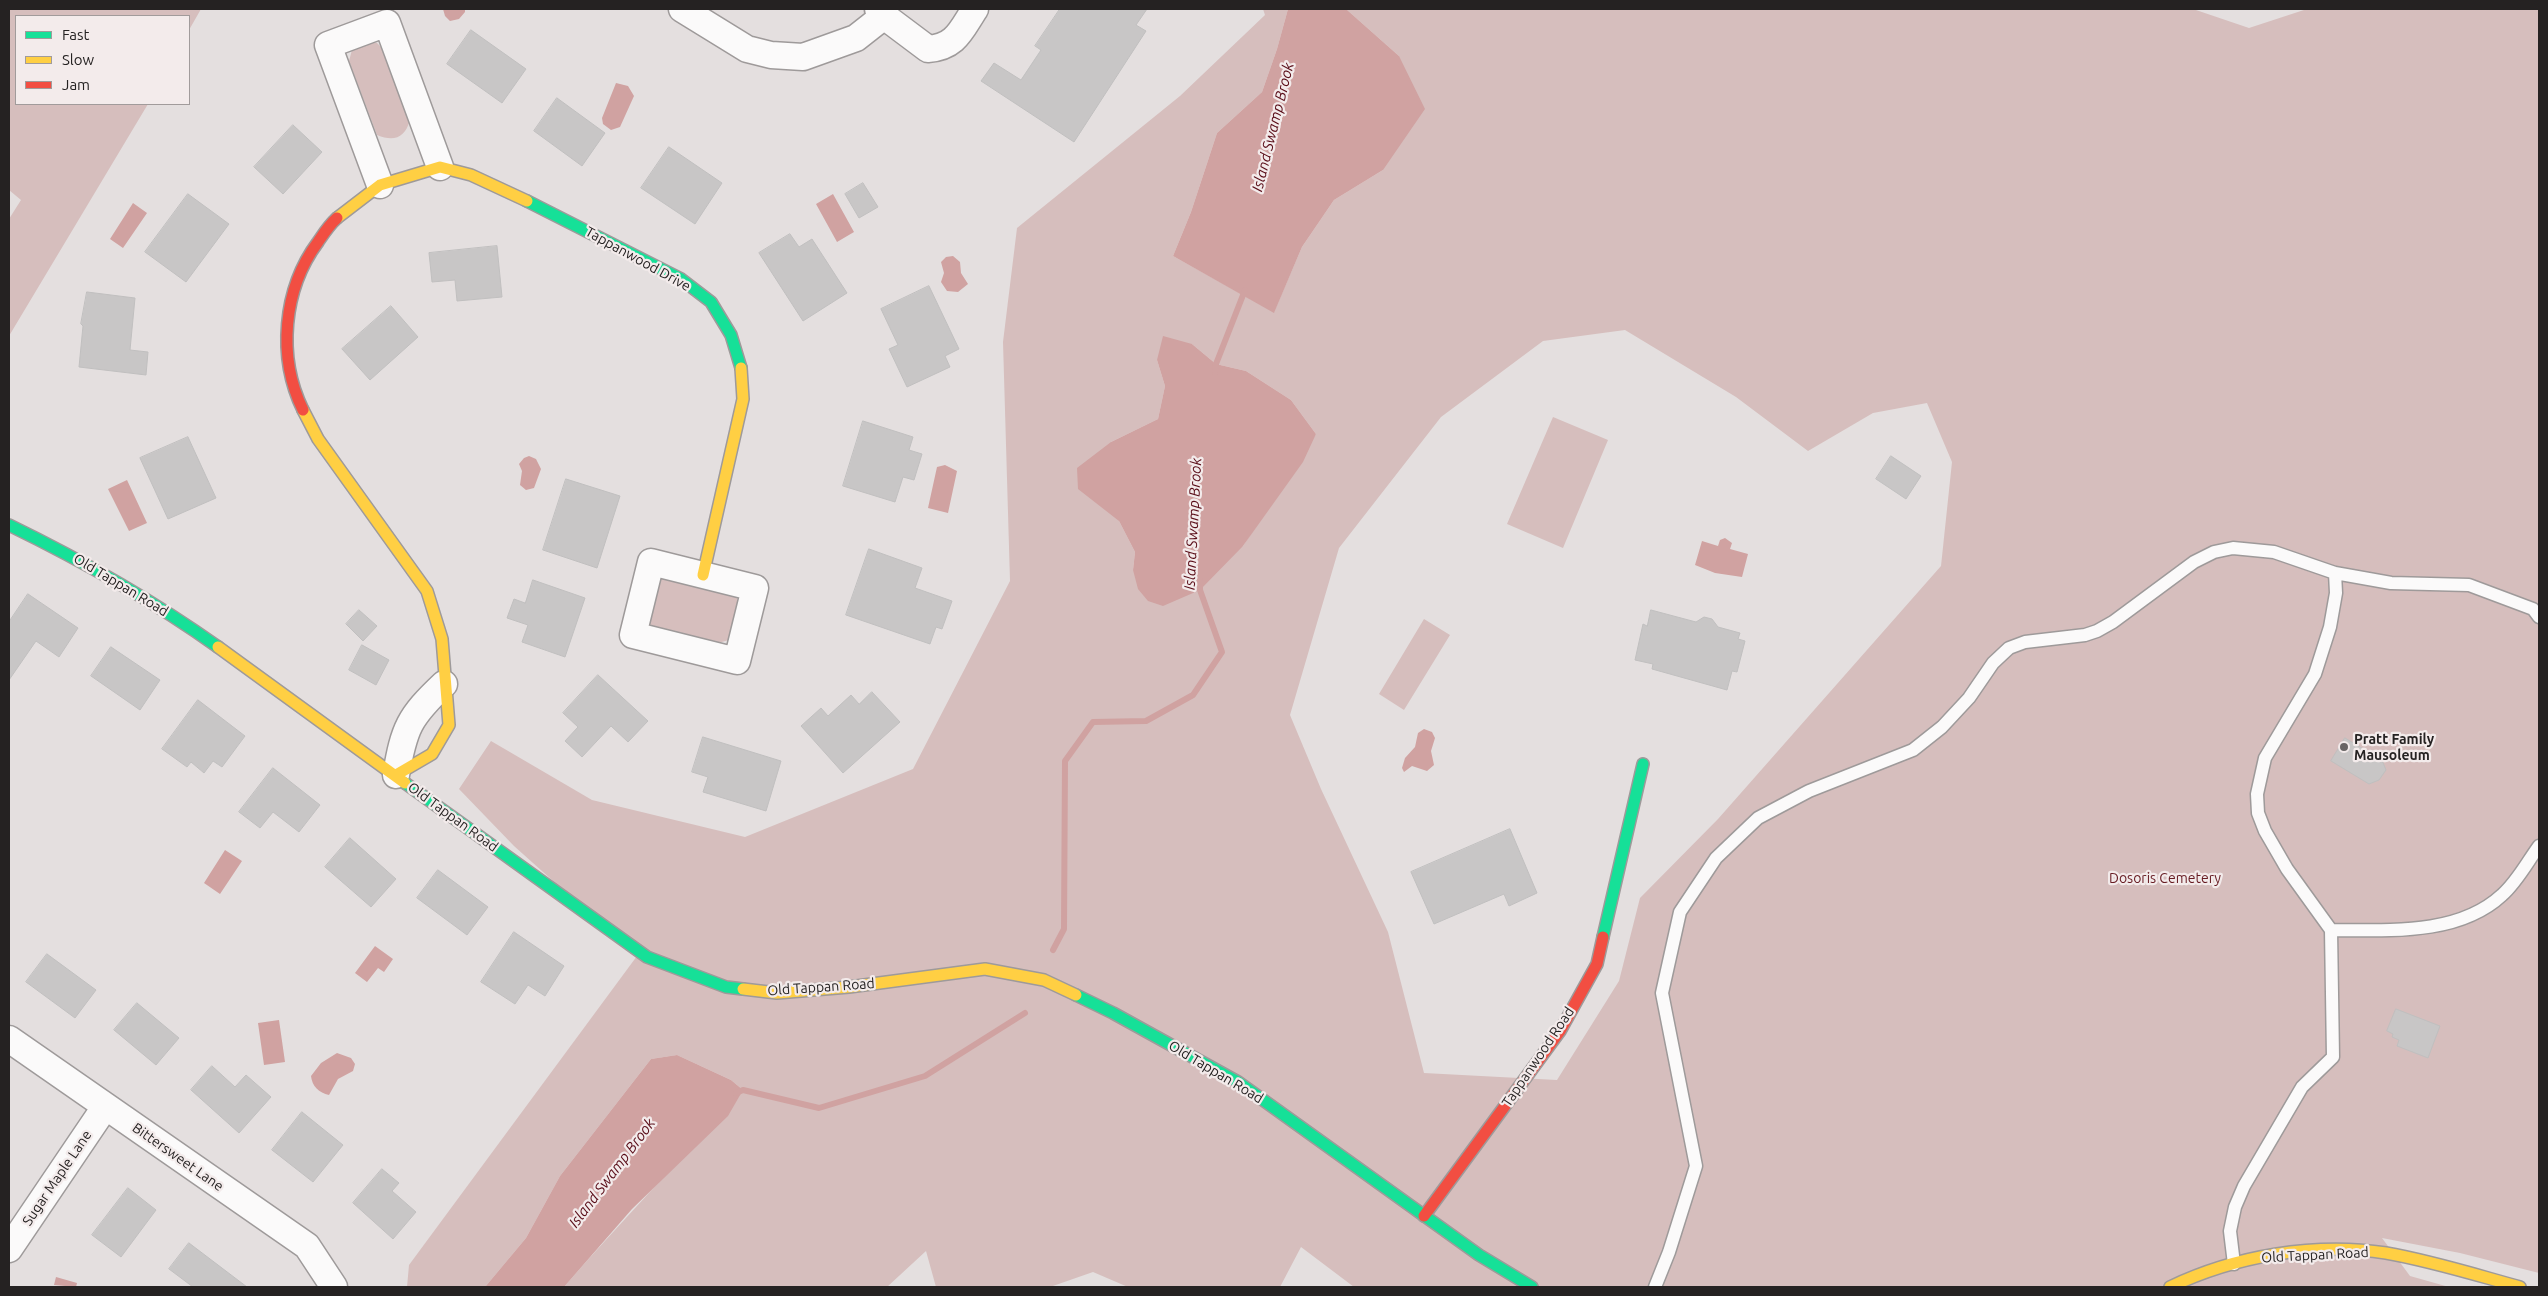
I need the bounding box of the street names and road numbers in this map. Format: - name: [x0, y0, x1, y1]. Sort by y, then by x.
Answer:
- street label: Tappanwood Drive: [582, 223, 694, 295]
- street label: Old Tappan Road: [71, 550, 171, 620]
- street label: Old Tappan Road: [405, 779, 501, 855]
- street label: Old Tappan Road: [767, 975, 875, 999]
- street label: Tappanwood Road: [1498, 1004, 1578, 1110]
- street label: Old Tappan Road: [1166, 1037, 1266, 1107]
- street label: Bittersweet Lane: [129, 1119, 227, 1195]
- street label: Sugar Maple Lane: [19, 1127, 95, 1229]
- street label: Old Tappan Road: [2261, 1244, 2369, 1266]

